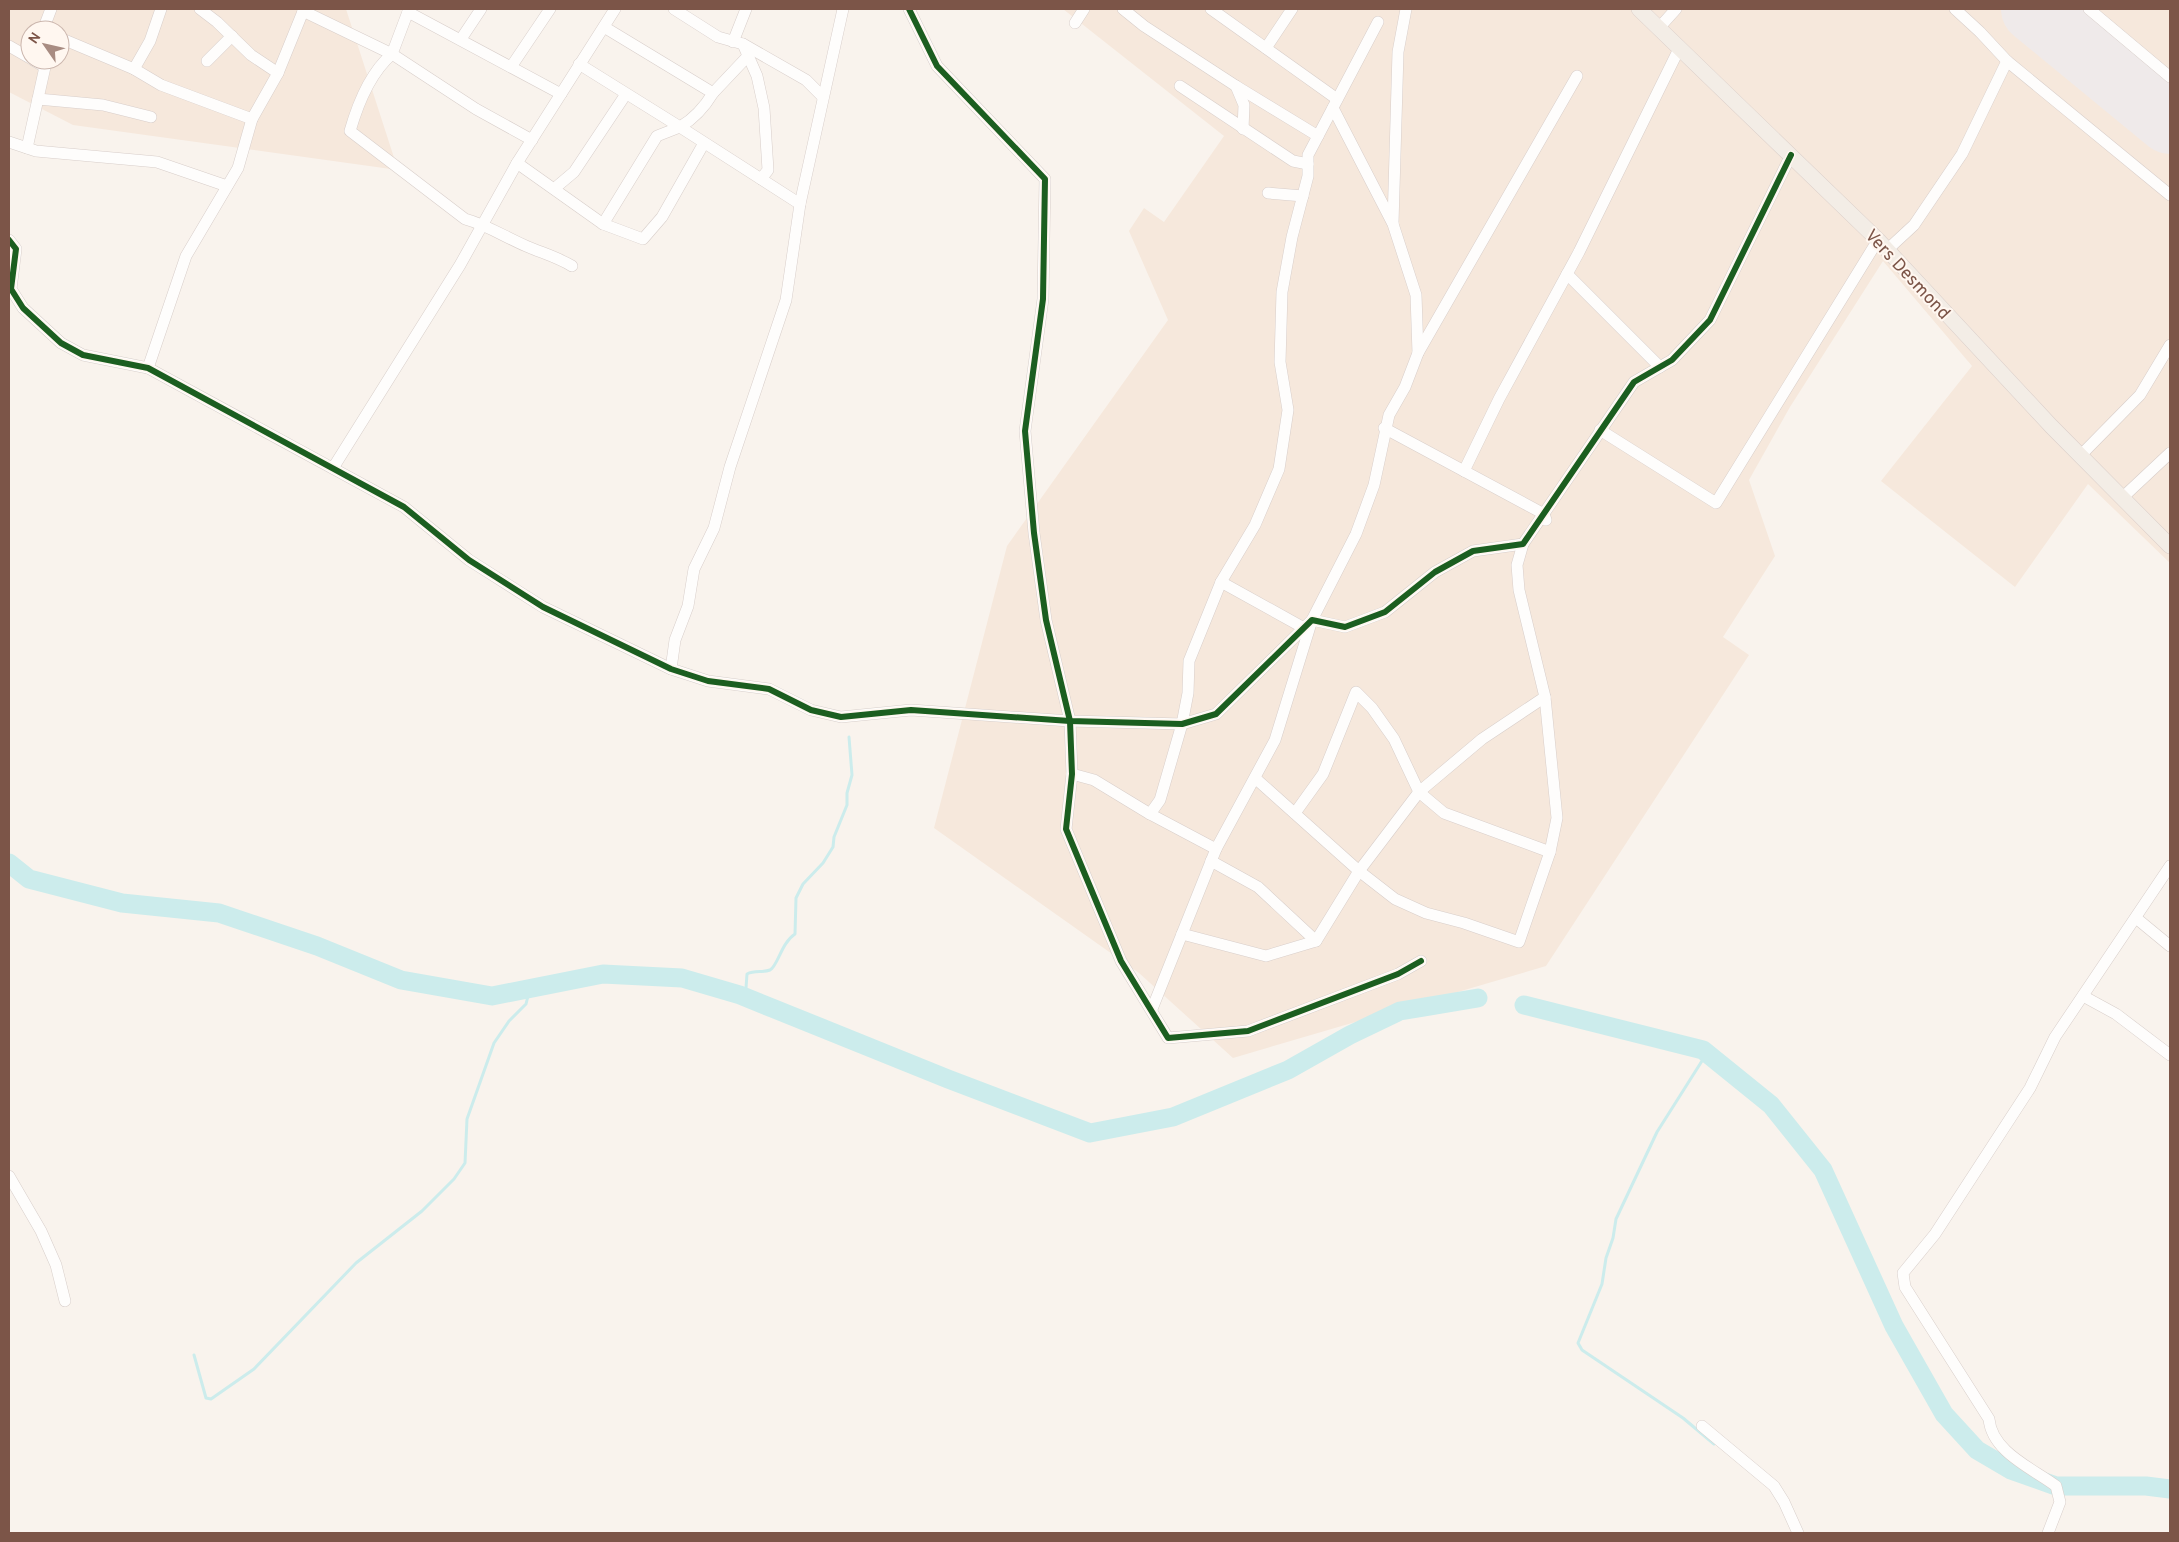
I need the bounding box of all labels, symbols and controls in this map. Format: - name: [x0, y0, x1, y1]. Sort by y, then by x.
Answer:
- north arrow: [20, 20, 70, 70]
- text: N: [26, 30, 45, 47]
- street label: Vers Desmond: [1859, 225, 1955, 325]

